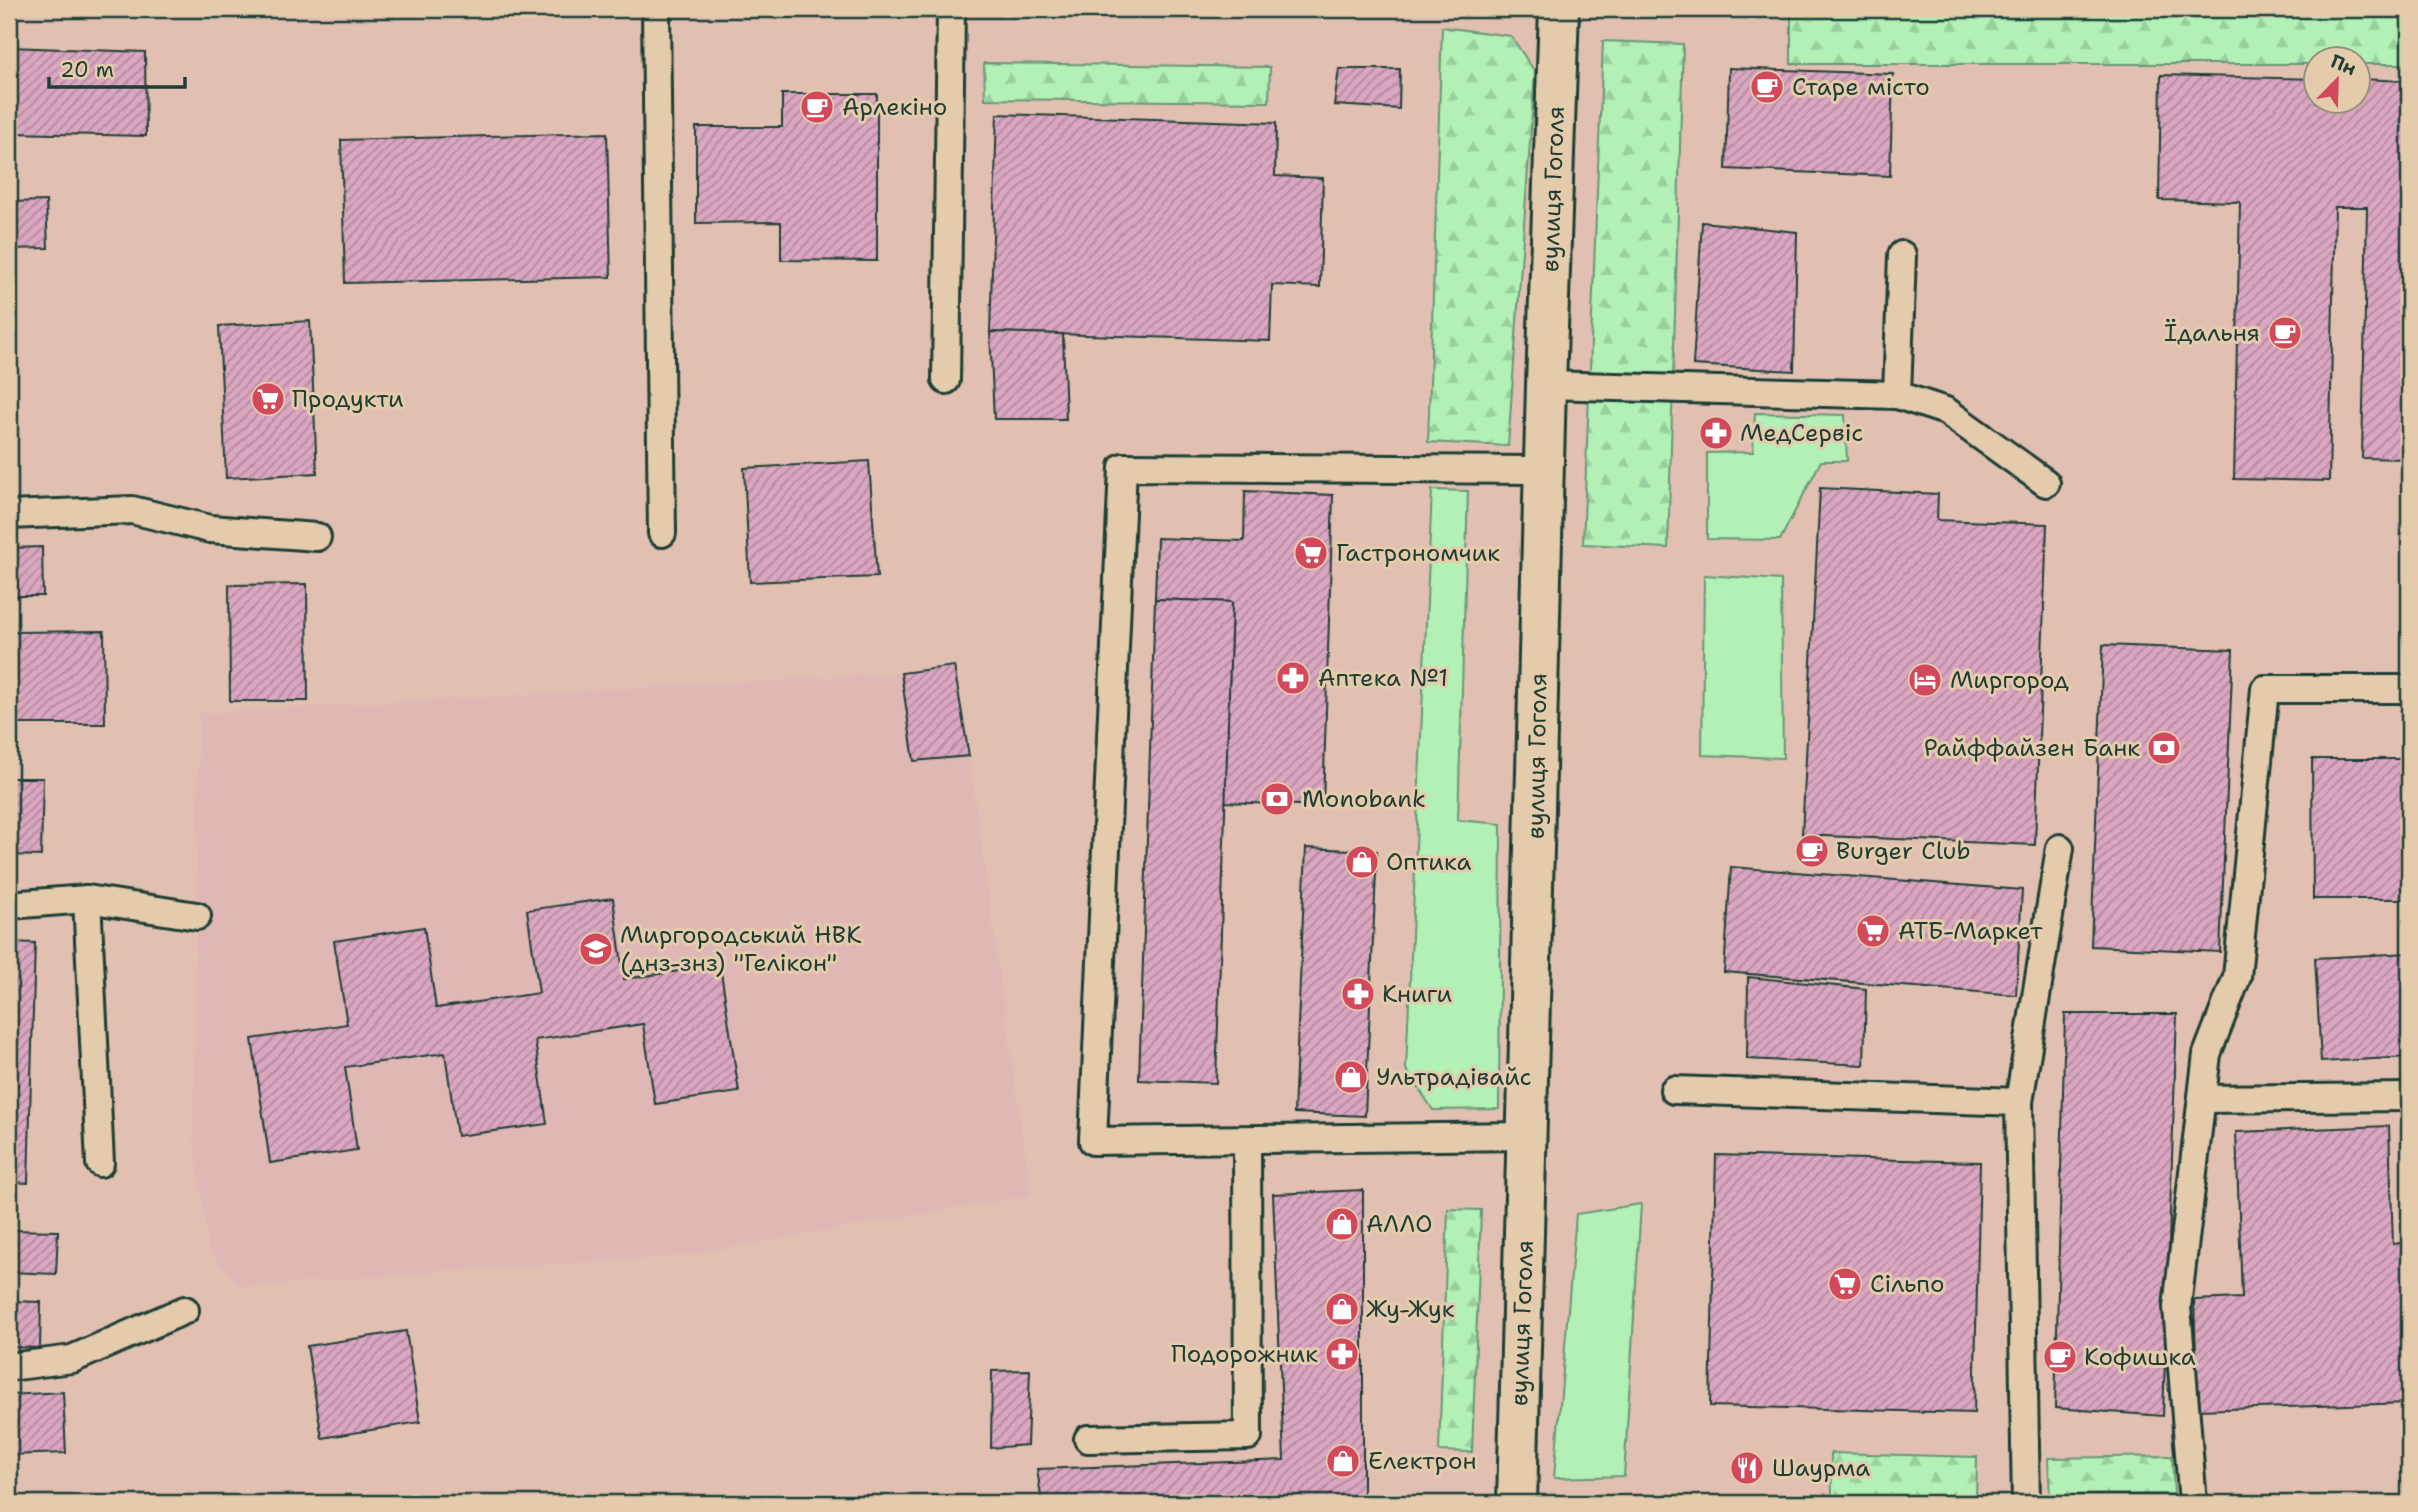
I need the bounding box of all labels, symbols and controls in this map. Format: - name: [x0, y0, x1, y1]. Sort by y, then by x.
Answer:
- scale bar: [49, 46, 186, 90]
- north arrow: [2302, 46, 2372, 116]
- text: Пн: [2327, 48, 2360, 81]
- text: 20 m: [60, 56, 114, 84]
- cafe icon: Старе місто: [1748, 68, 1786, 106]
- place label: Старе місто: [1792, 71, 1930, 103]
- cafe icon: Арлекіно: [798, 88, 836, 126]
- place label: Арлекіно: [842, 91, 947, 123]
- street label: вулиця Гоголя: [1534, 105, 1572, 273]
- cafe icon: Їдальня: [2266, 314, 2304, 352]
- place label: Їдальня: [2164, 317, 2260, 349]
- supermarket icon: Продукти: [249, 380, 287, 418]
- place label: Продукти: [292, 383, 404, 415]
- pharmacy icon: МедСервіс: [1697, 414, 1735, 452]
- place label: МедСервіс: [1740, 417, 1863, 449]
- supermarket icon: Гастрономчик: [1292, 534, 1330, 572]
- place label: Гастрономчик: [1336, 537, 1500, 569]
- pharmacy icon: Аптека №1: [1274, 659, 1312, 697]
- hotel icon: Миргород: [1906, 661, 1944, 699]
- place label: Аптека №1: [1318, 662, 1448, 694]
- place label: Миргород: [1950, 664, 2069, 696]
- street label: вулиця Гоголя: [1520, 673, 1554, 839]
- bank icon: Райффайзен Банк: [2145, 729, 2183, 767]
- place label: Райффайзен Банк: [1924, 732, 2140, 764]
- bank icon: Monobank: [1258, 780, 1296, 818]
- place label: Monobank: [1302, 783, 1426, 815]
- cafe icon: Burger Club: [1793, 832, 1831, 870]
- place label: Burger Club: [1836, 835, 1971, 867]
- shop icon: Оптика: [1343, 843, 1381, 881]
- place label: Оптика: [1386, 846, 1471, 878]
- supermarket icon: АТБ-Маркет: [1854, 912, 1892, 950]
- place label: АТБ-Маркет: [1898, 915, 2043, 947]
- place label: Миргородський НВК (днз-знз) "Гелікон": [620, 919, 862, 979]
- school or university icon: Миргородський НВК (днз-знз) "Гелікон": [577, 930, 615, 968]
- pharmacy icon: Книги: [1339, 975, 1377, 1013]
- place label: Книги: [1382, 978, 1452, 1010]
- shop icon: Ультрадівайс: [1332, 1058, 1370, 1096]
- place label: Ультрадівайс: [1376, 1061, 1532, 1093]
- shop icon: АЛЛО: [1323, 1205, 1361, 1243]
- place label: АЛЛО: [1366, 1208, 1433, 1240]
- street label: вулиця Гоголя: [1503, 1239, 1541, 1407]
- supermarket icon: Сільпо: [1826, 1265, 1864, 1303]
- place label: Сільпо: [1870, 1268, 1945, 1300]
- shop icon: Жу-Жук: [1323, 1290, 1361, 1328]
- place label: Жу-Жук: [1366, 1293, 1455, 1325]
- pharmacy icon: Подорожник: [1323, 1335, 1361, 1373]
- place label: Подорожник: [1171, 1338, 1318, 1370]
- cafe icon: Кофишка: [2041, 1338, 2079, 1376]
- place label: Кофишка: [2084, 1341, 2196, 1373]
- shop icon: Електрон: [1324, 1442, 1362, 1480]
- place label: Електрон: [1368, 1445, 1477, 1477]
- restaurant icon: Шаурма: [1728, 1449, 1766, 1487]
- place label: Шаурма: [1772, 1452, 1870, 1484]

